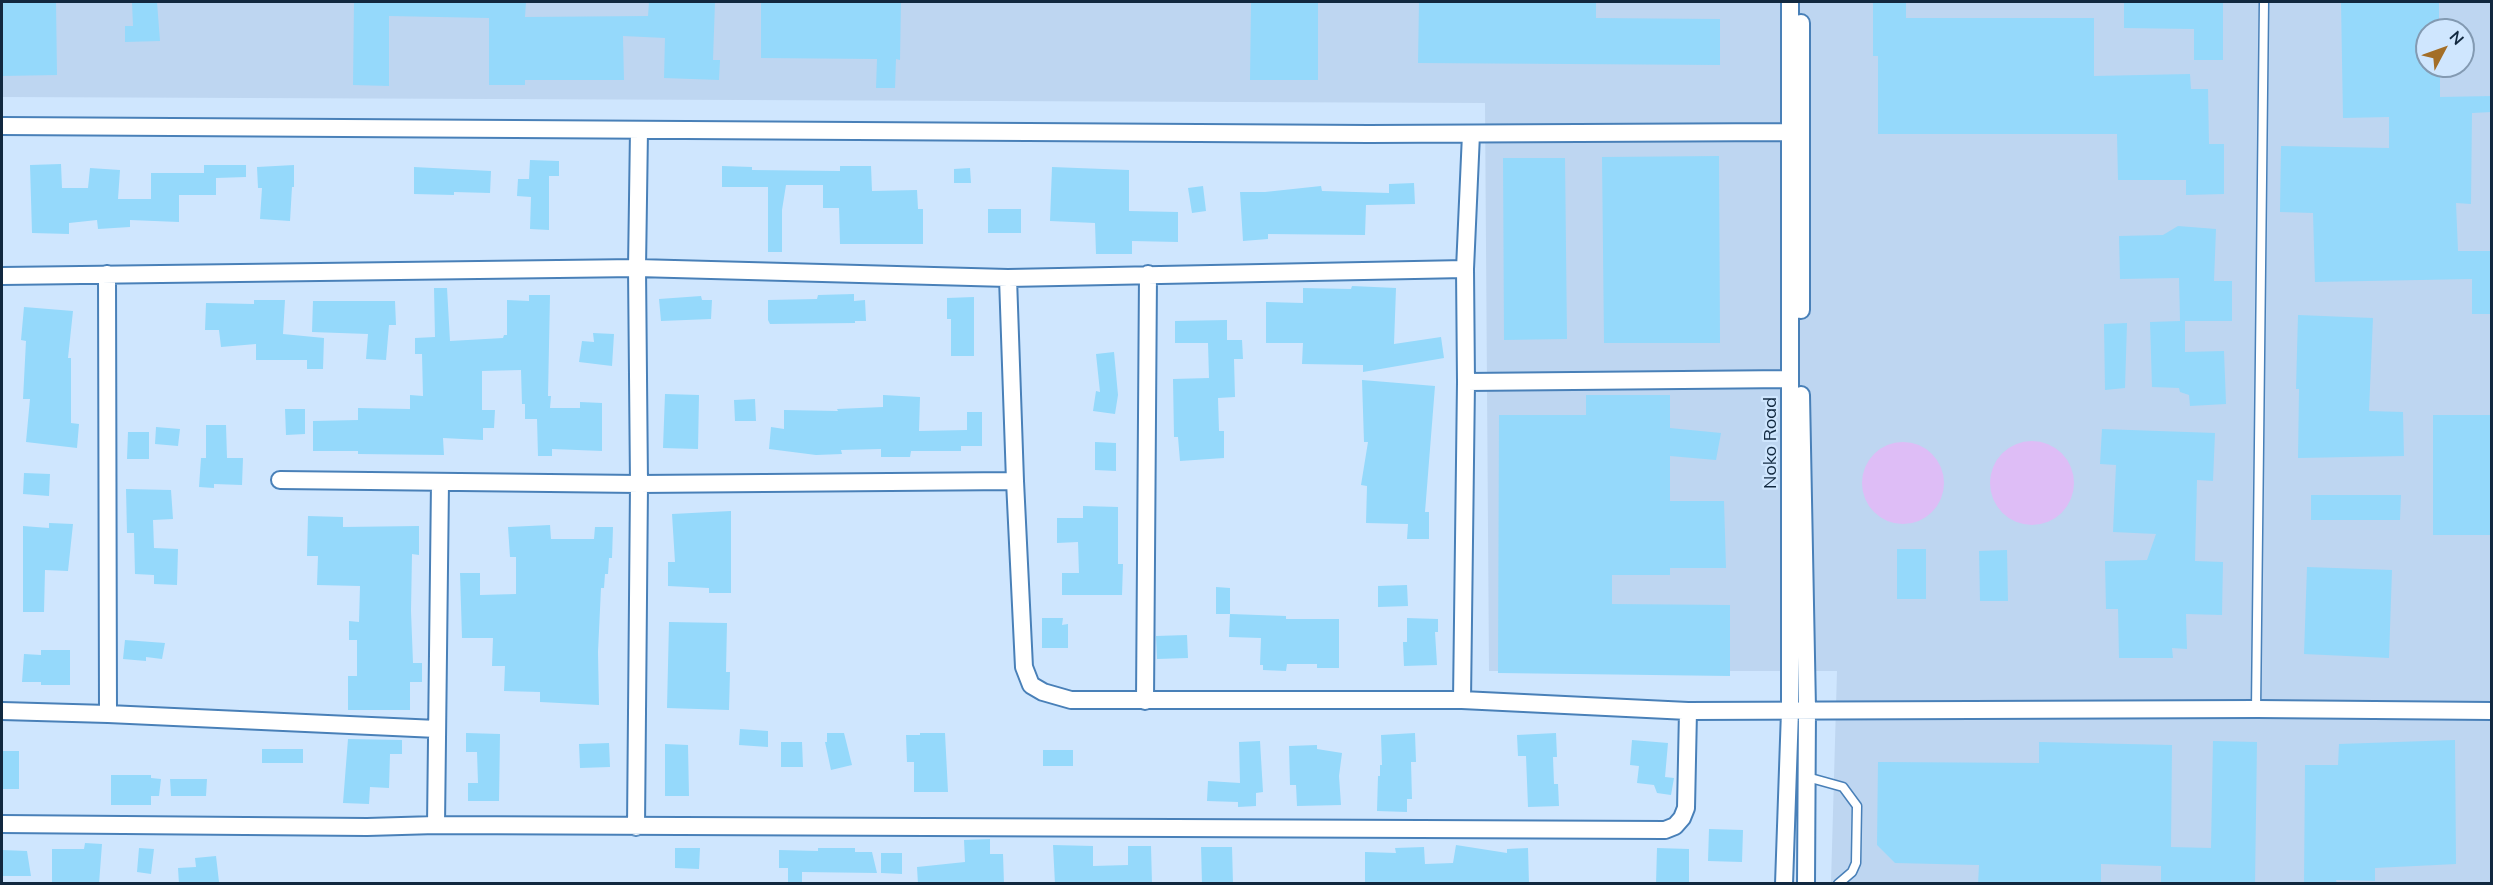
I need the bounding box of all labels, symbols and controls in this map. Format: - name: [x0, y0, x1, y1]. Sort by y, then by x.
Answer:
- north arrow: [2415, 18, 2475, 78]
- text: N: [2446, 26, 2469, 49]
- street label: Noko Road: [1760, 397, 1782, 489]

